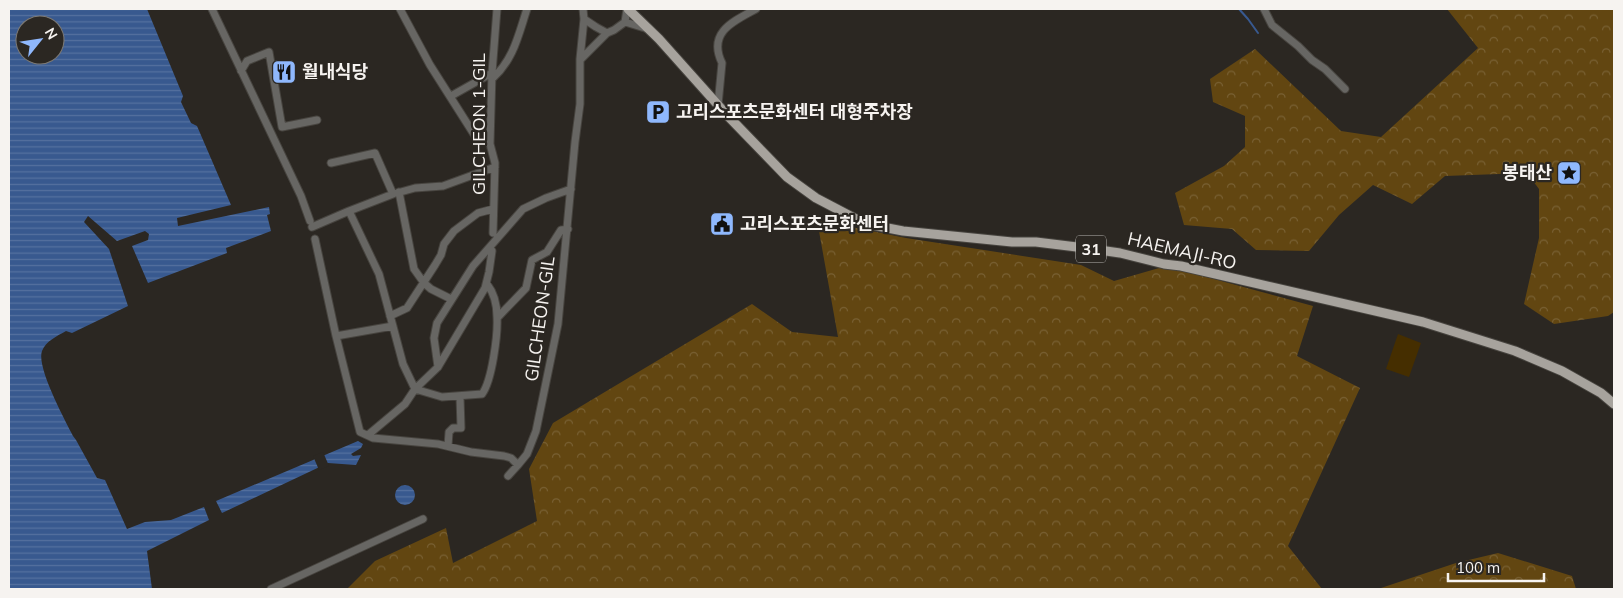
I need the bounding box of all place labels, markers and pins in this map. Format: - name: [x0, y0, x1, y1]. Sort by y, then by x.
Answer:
- restaurant icon: 월내식당: [271, 59, 297, 85]
- place label: 월내식당: [302, 60, 368, 83]
- parking icon: 고리스포츠문화센터 대형주차장: [645, 99, 671, 125]
- place label: 고리스포츠문화센터 대형주차장: [676, 100, 913, 123]
- place icon: 봉태산: [1556, 160, 1582, 186]
- place label: 봉태산: [1502, 161, 1552, 184]
- public building icon: 고리스포츠문화센터: [709, 211, 735, 237]
- place label: 고리스포츠문화센터: [740, 212, 889, 235]

